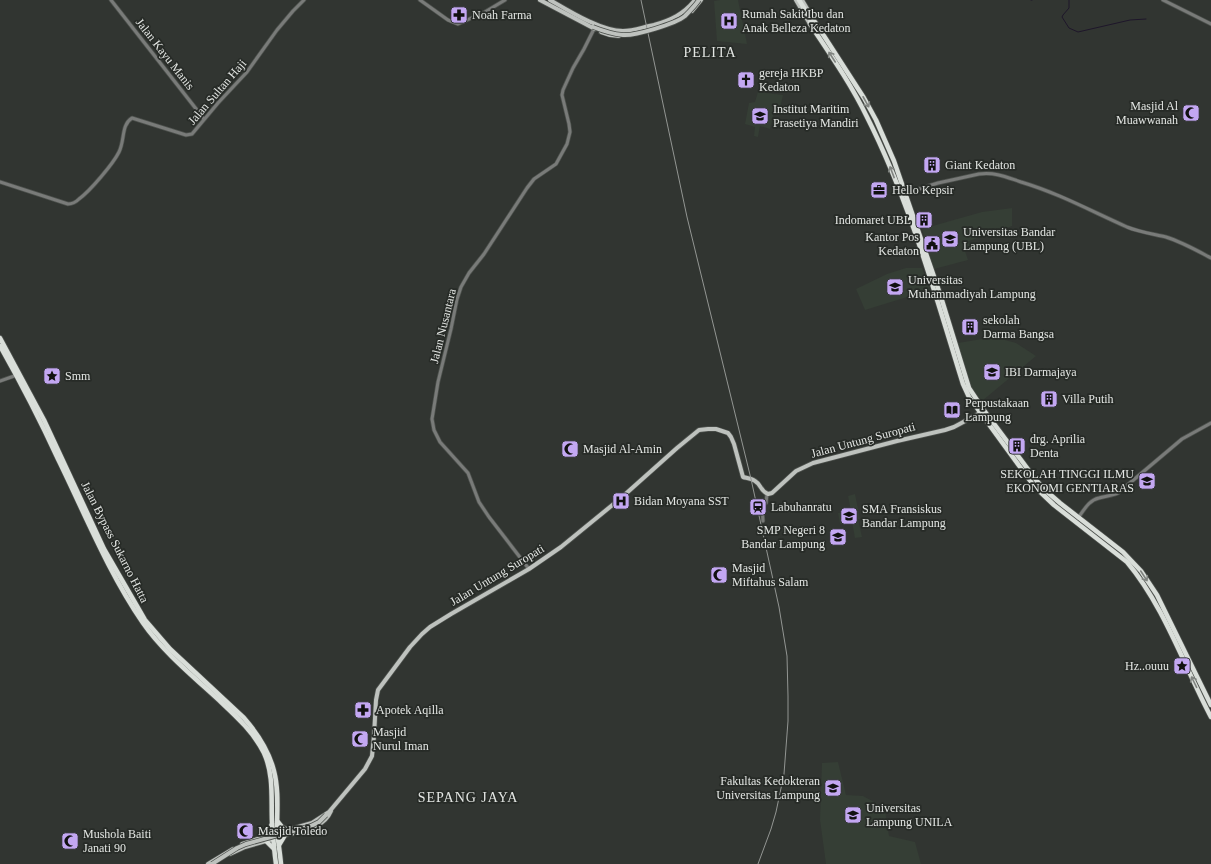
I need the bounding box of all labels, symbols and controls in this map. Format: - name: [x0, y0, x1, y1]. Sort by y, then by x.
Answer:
- pharmacy icon: Noah Farma: [449, 5, 469, 25]
- place label: Rumah Sakit Ibu dan Anak Belleza Kedaton: [742, 7, 851, 35]
- place label: Noah Farma: [472, 8, 532, 22]
- hospital icon: Rumah Sakit Ibu dan Anak Belleza Kedaton: [719, 11, 739, 31]
- street label: Jalan Kayu Manis: [133, 16, 197, 93]
- district label: PELITA: [683, 45, 737, 60]
- one-way arrow: [827, 51, 835, 63]
- street label: Jalan Sultan Haji: [185, 56, 250, 128]
- place label: gereja HKBP Kedaton: [759, 66, 824, 94]
- church icon: gereja HKBP Kedaton: [736, 70, 756, 90]
- one-way arrow: [862, 96, 870, 108]
- place label: Masjid Al Muawwanah: [1116, 99, 1179, 127]
- place label: Institut Maritim Prasetiya Mandiri: [773, 102, 859, 130]
- mosque icon: Masjid Al Muawwanah: [1181, 103, 1201, 123]
- school or university icon: Institut Maritim Prasetiya Mandiri: [750, 106, 770, 126]
- building icon: Giant Kedaton: [922, 155, 942, 175]
- place label: Giant Kedaton: [945, 158, 1015, 172]
- one-way arrow: [887, 166, 895, 178]
- office icon: Hello Kepsir: [869, 180, 889, 200]
- place label: Hello Kepsir: [892, 183, 954, 197]
- building icon: Indomaret UBL: [914, 210, 934, 230]
- place label: Indomaret UBL: [835, 213, 911, 227]
- place label: Universitas Bandar Lampung (UBL): [963, 225, 1055, 253]
- school or university icon: Universitas Bandar Lampung (UBL): [940, 229, 960, 249]
- place label: Kantor Pos Kedaton: [865, 230, 919, 258]
- public building icon: Kantor Pos Kedaton: [922, 234, 942, 254]
- place label: Universitas Muhammadiyah Lampung: [908, 273, 1036, 301]
- school or university icon: Universitas Muhammadiyah Lampung: [885, 277, 905, 297]
- street label: Jalan Nusantara: [427, 287, 459, 365]
- place label: sekolah Darma Bangsa: [983, 313, 1055, 341]
- building icon: sekolah Darma Bangsa: [960, 317, 980, 337]
- school or university icon: IBI Darmajaya: [982, 362, 1002, 382]
- place label: IBI Darmajaya: [1005, 365, 1077, 379]
- place icon: Smm: [42, 366, 62, 386]
- place label: Smm: [65, 369, 91, 383]
- building icon: Villa Putih: [1039, 389, 1059, 409]
- place label: Villa Putih: [1062, 392, 1114, 406]
- place label: Perpustakaan Lampung: [965, 396, 1029, 424]
- library icon: Perpustakaan Lampung: [942, 400, 962, 420]
- street label: Jalan Untung Suropati: [809, 419, 917, 461]
- place label: drg. Aprilia Denta: [1030, 432, 1086, 460]
- building icon: drg. Aprilia Denta: [1007, 436, 1027, 456]
- mosque icon: Masjid Al-Amin: [560, 439, 580, 459]
- place label: Masjid Al-Amin: [583, 442, 662, 456]
- place label: SEKOLAH TINGGI ILMU EKONOMI GENTIARAS: [1000, 467, 1134, 495]
- school or university icon: SEKOLAH TINGGI ILMU EKONOMI GENTIARAS: [1137, 471, 1157, 491]
- street label: Jalan Bypass Sukarno Hatta: [78, 479, 152, 606]
- hospital icon: Bidan Moyana SST: [611, 491, 631, 511]
- place label: Bidan Moyana SST: [634, 494, 729, 508]
- station icon: Labuhanratu: [748, 497, 768, 517]
- place label: Labuhanratu: [771, 500, 832, 514]
- place label: SMA Fransiskus Bandar Lampung: [862, 502, 946, 530]
- school or university icon: SMA Fransiskus Bandar Lampung: [839, 506, 859, 526]
- place label: SMP Negeri 8 Bandar Lampung: [741, 523, 825, 551]
- school or university icon: SMP Negeri 8 Bandar Lampung: [828, 527, 848, 547]
- street label: Jalan Untung Suropati: [447, 541, 547, 609]
- place label: Masjid Miftahus Salam: [732, 561, 809, 589]
- mosque icon: Masjid Miftahus Salam: [709, 565, 729, 585]
- one-way arrow: [1141, 570, 1149, 582]
- place icon: Hz..ouuu: [1172, 656, 1192, 676]
- place label: Hz..ouuu: [1125, 659, 1169, 673]
- one-way arrow: [1190, 676, 1197, 688]
- pharmacy icon: Apotek Aqilla: [353, 700, 373, 720]
- place label: Apotek Aqilla: [376, 703, 444, 717]
- place label: Masjid Nurul Iman: [373, 725, 429, 753]
- mosque icon: Masjid Nurul Iman: [350, 729, 370, 749]
- place label: Fakultas Kedokteran Universitas Lampung: [716, 774, 820, 802]
- school or university icon: Fakultas Kedokteran Universitas Lampung: [823, 778, 843, 798]
- district label: SEPANG JAYA: [418, 790, 518, 805]
- place label: Universitas Lampung UNILA: [866, 801, 953, 829]
- school or university icon: Universitas Lampung UNILA: [843, 805, 863, 825]
- mosque icon: Masjid Toledo: [235, 821, 255, 841]
- place label: Masjid Toledo: [258, 824, 327, 838]
- place label: Mushola Baiti Janati 90: [83, 827, 152, 855]
- mosque icon: Mushola Baiti Janati 90: [60, 831, 80, 851]

